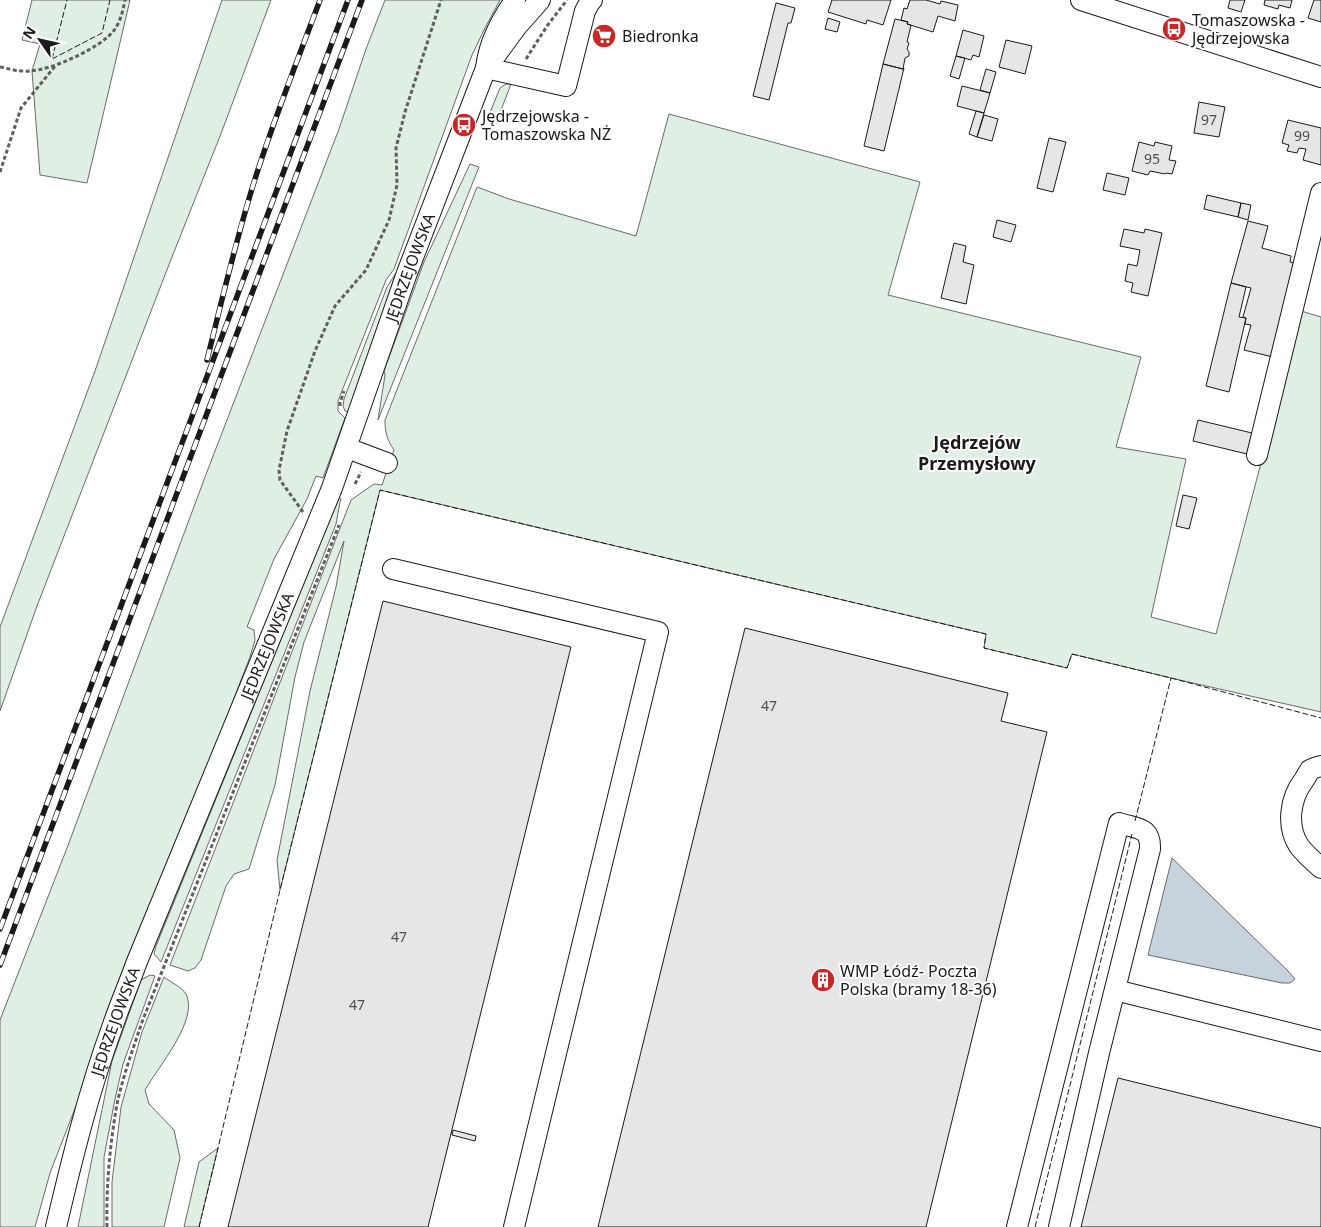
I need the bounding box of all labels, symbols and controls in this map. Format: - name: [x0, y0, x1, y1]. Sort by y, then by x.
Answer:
- place label: Tomaszowska - Jędrzejowska: [1190, 9, 1305, 49]
- north arrow: [15, 15, 65, 65]
- bus stop icon: Tomaszowska - Jędrzejowska: [1161, 16, 1187, 42]
- text: N: [18, 22, 40, 42]
- supermarket icon: Biedronka: [591, 23, 617, 49]
- place label: Biedronka: [622, 25, 699, 47]
- place label: Jędrzejowska - Tomaszowska NŻ: [480, 105, 611, 145]
- house number: 97: [1201, 110, 1217, 129]
- bus stop icon: Jędrzejowska - Tomaszowska NŻ: [451, 112, 477, 138]
- house number: 99: [1294, 126, 1310, 145]
- house number: 95: [1144, 149, 1160, 168]
- street label: JĘDRZEJOWSKA: [379, 209, 440, 327]
- district label: Jędrzejów Przemysłowy: [918, 430, 1037, 475]
- street label: JĘDRZEJOWSKA: [234, 588, 299, 705]
- house number: 47: [761, 696, 777, 715]
- house number: 47: [391, 927, 407, 946]
- place label: WMP Łódź- Poczta Polska (bramy 18-36): [840, 960, 997, 1000]
- street label: JĘDRZEJOWSKA: [85, 963, 145, 1081]
- building icon: WMP Łódź- Poczta Polska (bramy 18-36): [810, 967, 836, 993]
- house number: 47: [349, 995, 365, 1014]

